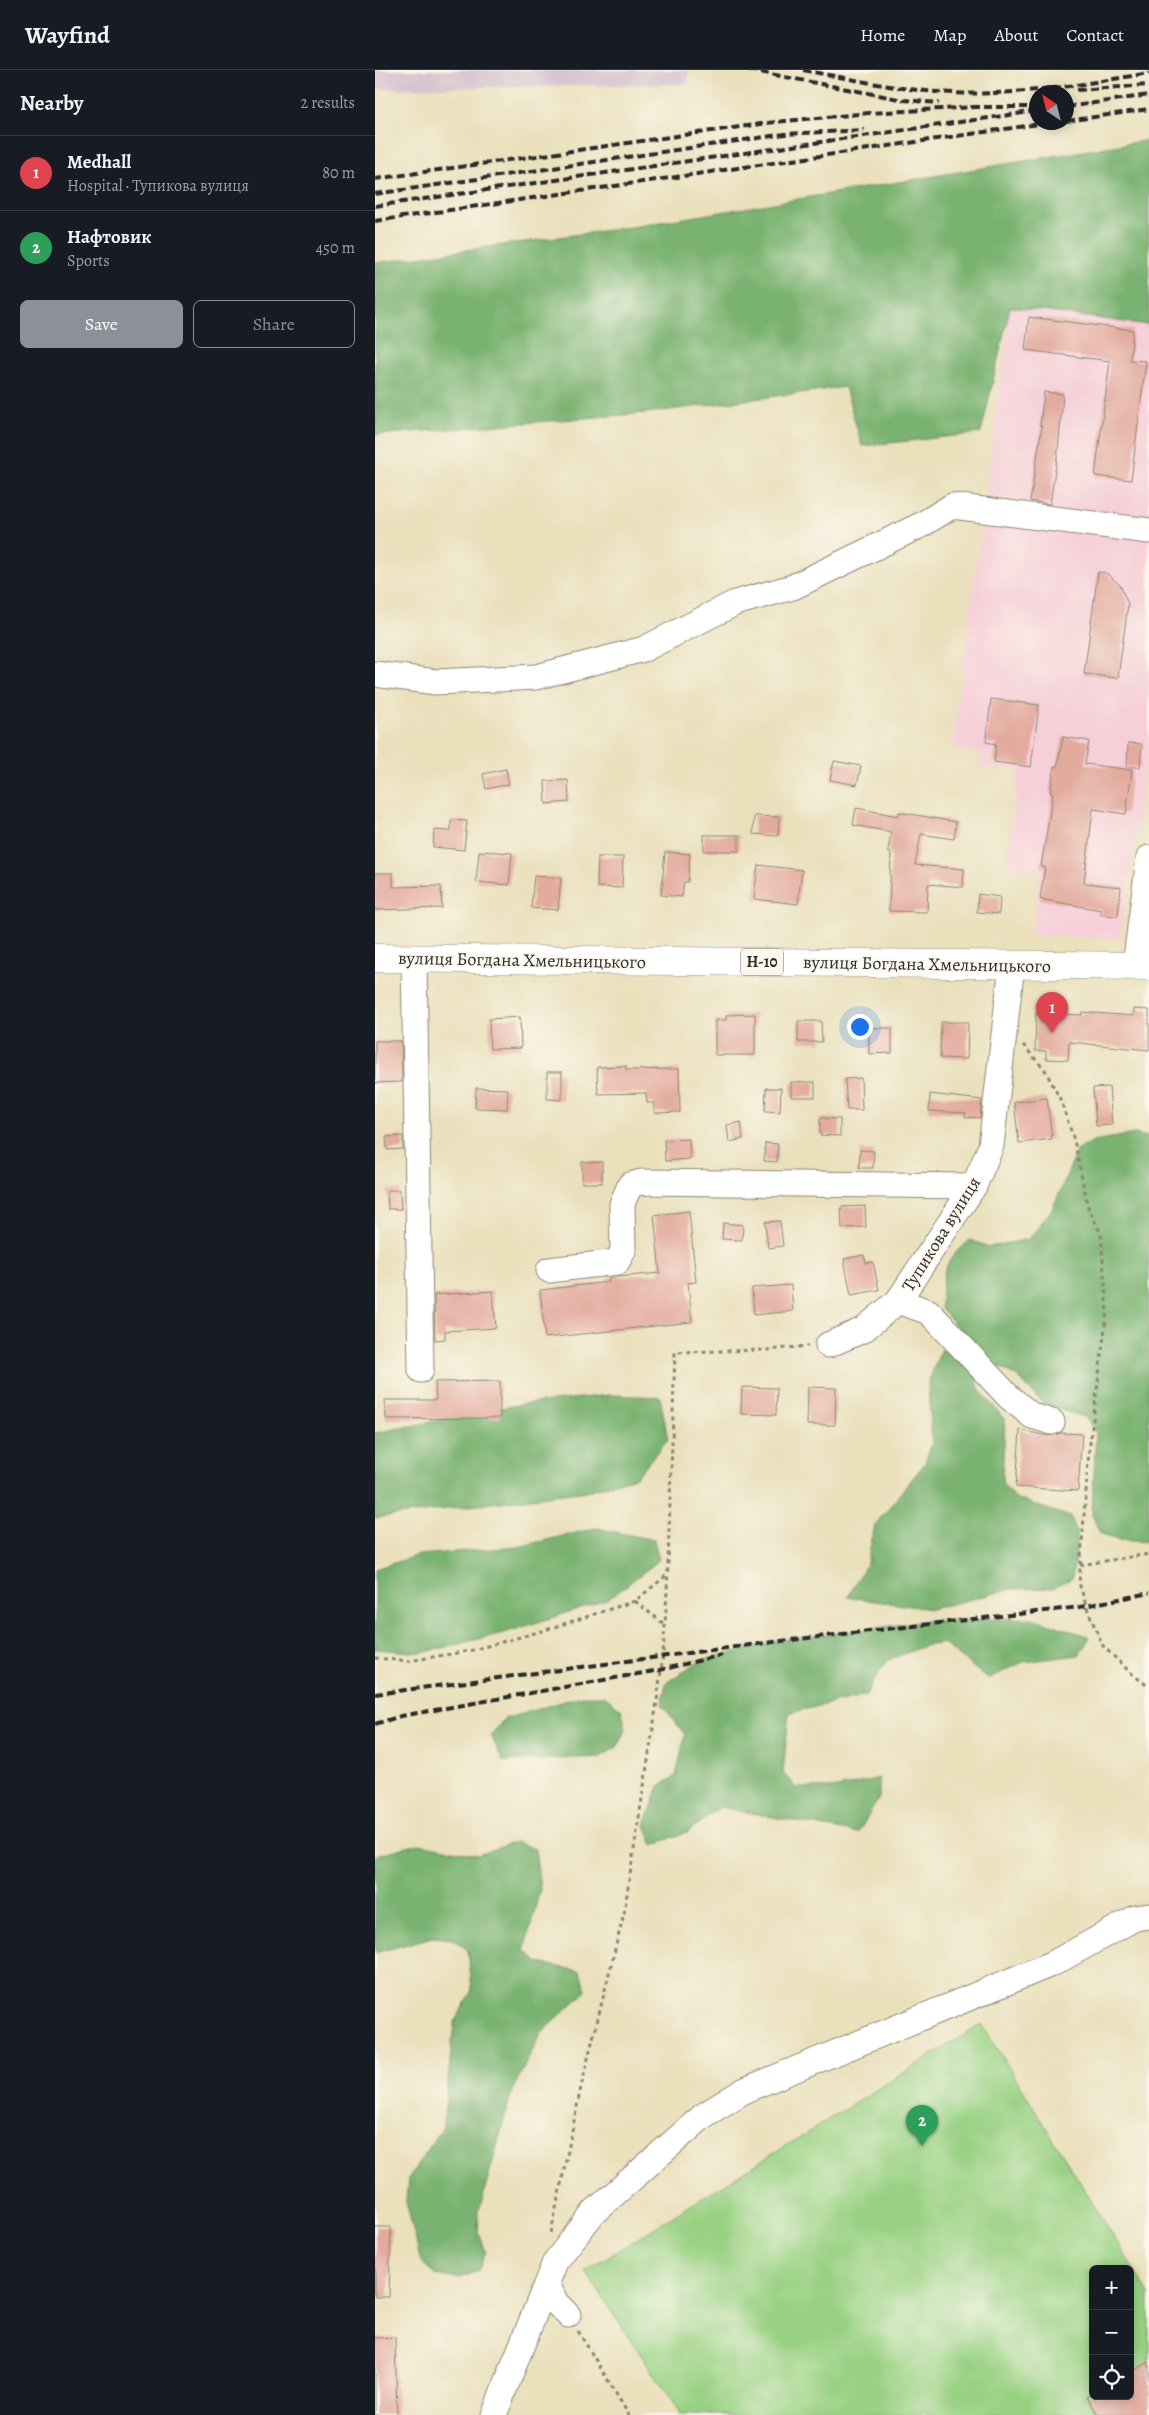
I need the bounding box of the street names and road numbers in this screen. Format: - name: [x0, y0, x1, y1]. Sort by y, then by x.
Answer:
- street label: вулиця Богдана Хмельницького: [398, 946, 646, 974]
- road number: Н-10: [741, 949, 783, 976]
- street label: вулиця Богдана Хмельницького: [803, 950, 1051, 978]
- street label: Тупикова вулиця: [896, 1172, 986, 1296]

